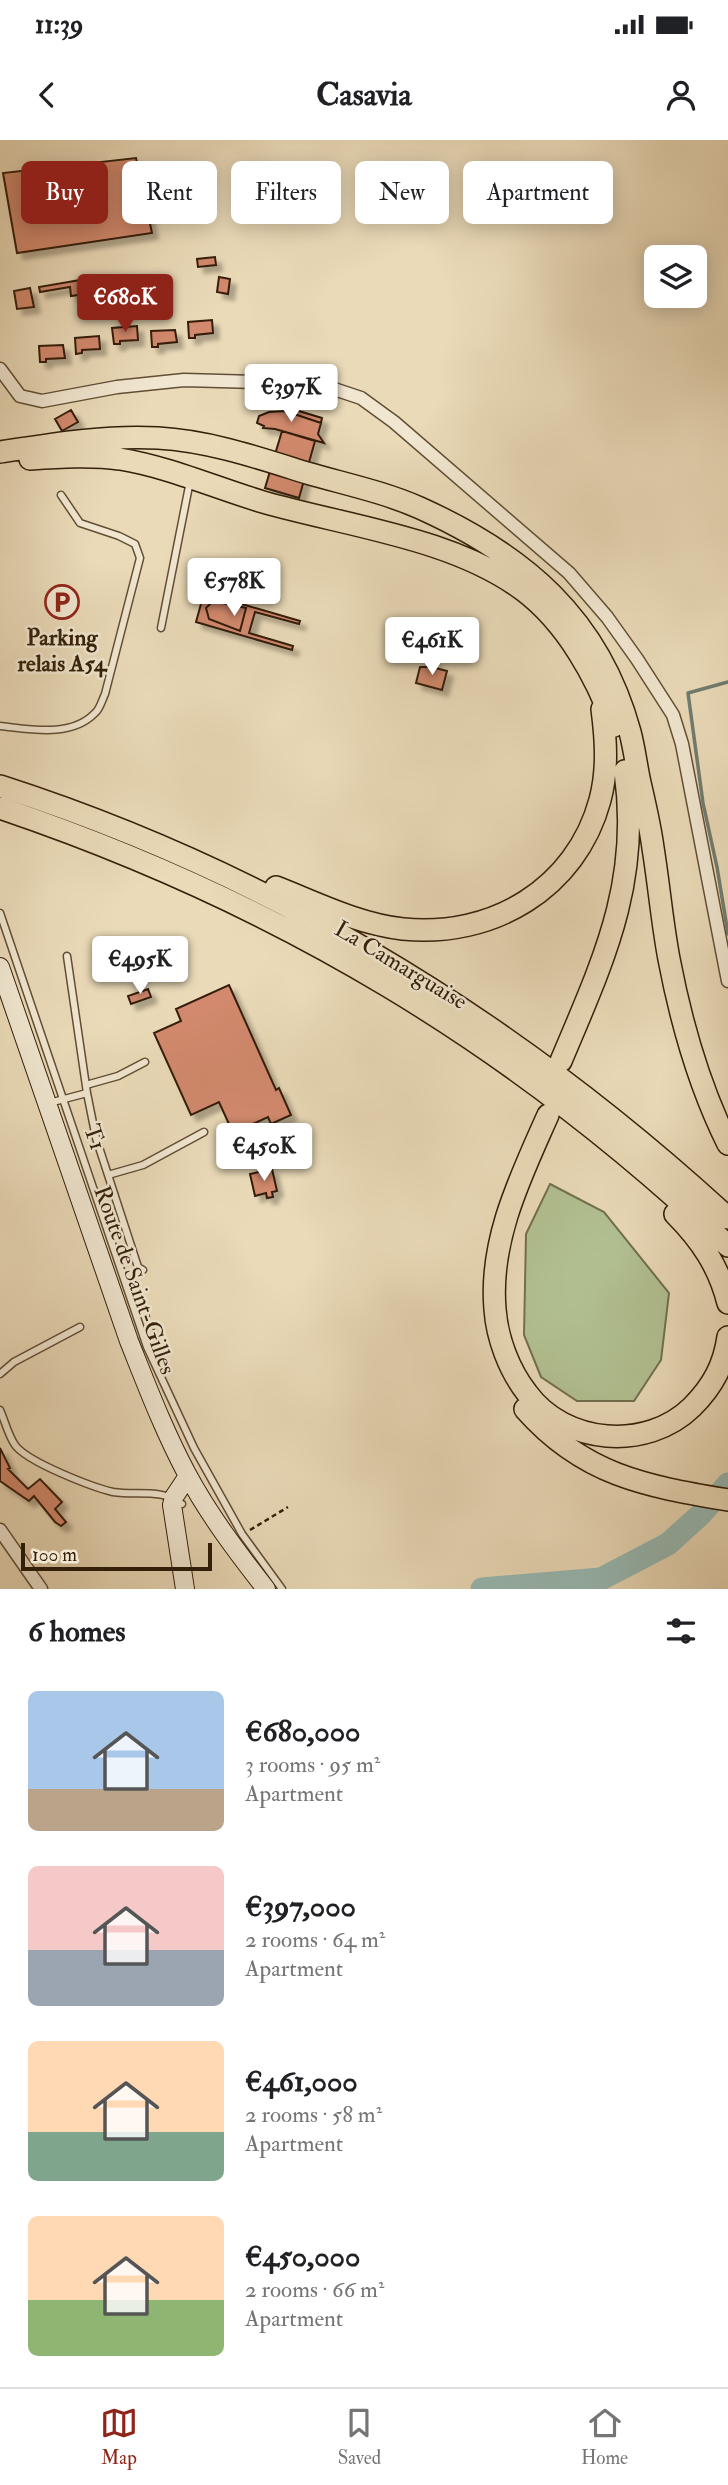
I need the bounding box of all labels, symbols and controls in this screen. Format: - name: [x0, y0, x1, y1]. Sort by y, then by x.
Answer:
- text: 11:39: [35, 9, 83, 41]
- text: Casavia: [316, 75, 412, 115]
- icon: back: [28, 76, 66, 114]
- icon: person: [662, 76, 700, 114]
- chip: Buy: [21, 161, 108, 224]
- chip: Rent: [122, 161, 217, 224]
- chip: Filters: [231, 161, 341, 224]
- chip: New: [355, 161, 449, 224]
- chip: Apartment: [463, 161, 613, 224]
- map controls: [644, 245, 707, 308]
- button: layers: [644, 245, 707, 308]
- pin: €680K: [76, 274, 174, 334]
- text: €680K: [93, 282, 157, 311]
- pin: €397K: [242, 364, 340, 424]
- text: €397K: [261, 372, 321, 401]
- pin: €578K: [185, 559, 283, 618]
- text: €578K: [204, 566, 265, 595]
- parking icon: Parking relais A54: [43, 583, 81, 621]
- pin: €461K: [383, 617, 481, 677]
- place label: Parking relais A54: [18, 623, 108, 678]
- text: €461K: [401, 625, 463, 654]
- street label: La Camarguaise: [329, 914, 473, 1016]
- pin: €495K: [91, 936, 189, 996]
- text: €495K: [108, 944, 172, 973]
- street label: T1: [77, 1120, 113, 1154]
- pin: €450K: [215, 1124, 313, 1183]
- text: €450K: [232, 1131, 296, 1160]
- street label: Route de Saint-Gilles: [87, 1182, 183, 1378]
- scale bar: [21, 1540, 212, 1572]
- text: 100 m: [32, 1543, 77, 1567]
- icon: filters: [662, 1612, 700, 1650]
- text: 6 homes: [28, 1613, 126, 1650]
- text: €680,000: [245, 1713, 360, 1750]
- icon: home: [84, 1719, 168, 1803]
- text: 3 rooms · 95 m²: [245, 1750, 380, 1779]
- text: Apartment: [245, 1779, 343, 1808]
- text: €397,000: [245, 1888, 356, 1925]
- icon: home: [84, 1894, 168, 1978]
- text: 2 rooms · 64 m²: [245, 1925, 385, 1954]
- text: Apartment: [245, 1954, 343, 1983]
- text: €461,000: [245, 2063, 358, 2100]
- icon: home: [84, 2069, 168, 2153]
- text: 2 rooms · 58 m²: [245, 2100, 382, 2129]
- text: Apartment: [245, 2129, 343, 2158]
- text: €450,000: [245, 2238, 360, 2275]
- icon: home: [84, 2244, 168, 2328]
- text: 2 rooms · 66 m²: [245, 2275, 384, 2304]
- text: Apartment: [245, 2304, 343, 2333]
- tab: Map: [100, 2404, 138, 2470]
- tab: Saved: [338, 2404, 381, 2470]
- tab: Home: [581, 2404, 628, 2470]

